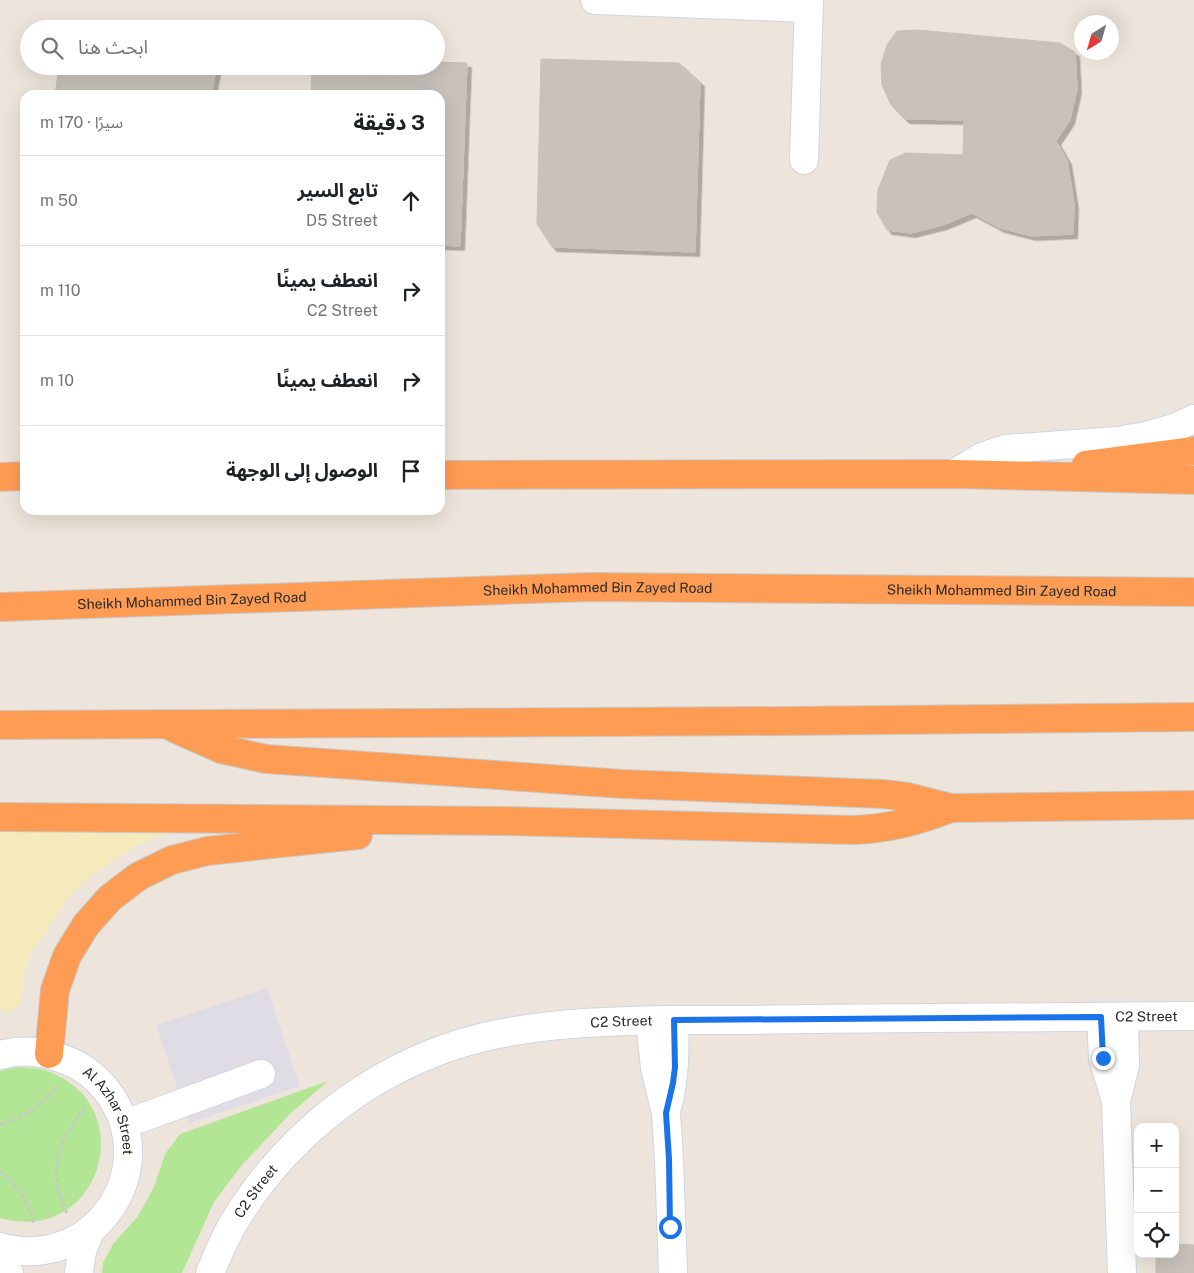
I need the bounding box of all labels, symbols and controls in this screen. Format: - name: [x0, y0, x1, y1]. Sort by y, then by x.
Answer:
- north arrow: [1074, 15, 1119, 60]
- search box: [20, 20, 445, 75]
- icon: search: [38, 34, 66, 62]
- text: ابحث هنا: [78, 36, 148, 58]
- text: 3 دقيقة: [353, 110, 425, 135]
- text: سيرًا · 170 m: [40, 113, 123, 132]
- text: تابع السير: [297, 179, 378, 201]
- icon: ahead: [397, 187, 425, 215]
- text: 50 m: [40, 191, 78, 210]
- text: D5 Street: [306, 211, 378, 230]
- text: انعطف يمينًا: [277, 269, 378, 291]
- icon: right: [397, 277, 425, 305]
- text: 110 m: [40, 281, 81, 300]
- text: C2 Street: [307, 301, 378, 320]
- icon: right: [397, 367, 425, 395]
- text: انعطف يمينًا: [277, 369, 378, 391]
- text: 10 m: [40, 371, 74, 390]
- icon: arrive: [397, 457, 425, 485]
- text: الوصول إلى الوجهة: [226, 459, 378, 481]
- street label: Sheikh Mohammed Bin Zayed Road: [483, 579, 712, 599]
- street label: Sheikh Mohammed Bin Zayed Road: [887, 581, 1116, 599]
- street label: Sheikh Mohammed Bin Zayed Road: [77, 589, 307, 612]
- street label: C2 Street: [1115, 1008, 1178, 1025]
- street label: C2 Street: [590, 1012, 653, 1031]
- route end: [1092, 1047, 1115, 1070]
- street label: Al Azhar Street: [80, 1063, 136, 1155]
- map controls: [1134, 1123, 1179, 1258]
- button: +: [1134, 1123, 1179, 1168]
- street label: C2 Street: [231, 1161, 281, 1221]
- button: −: [1134, 1168, 1179, 1213]
- button: locate: [1134, 1213, 1179, 1258]
- route start: [659, 1216, 682, 1239]

